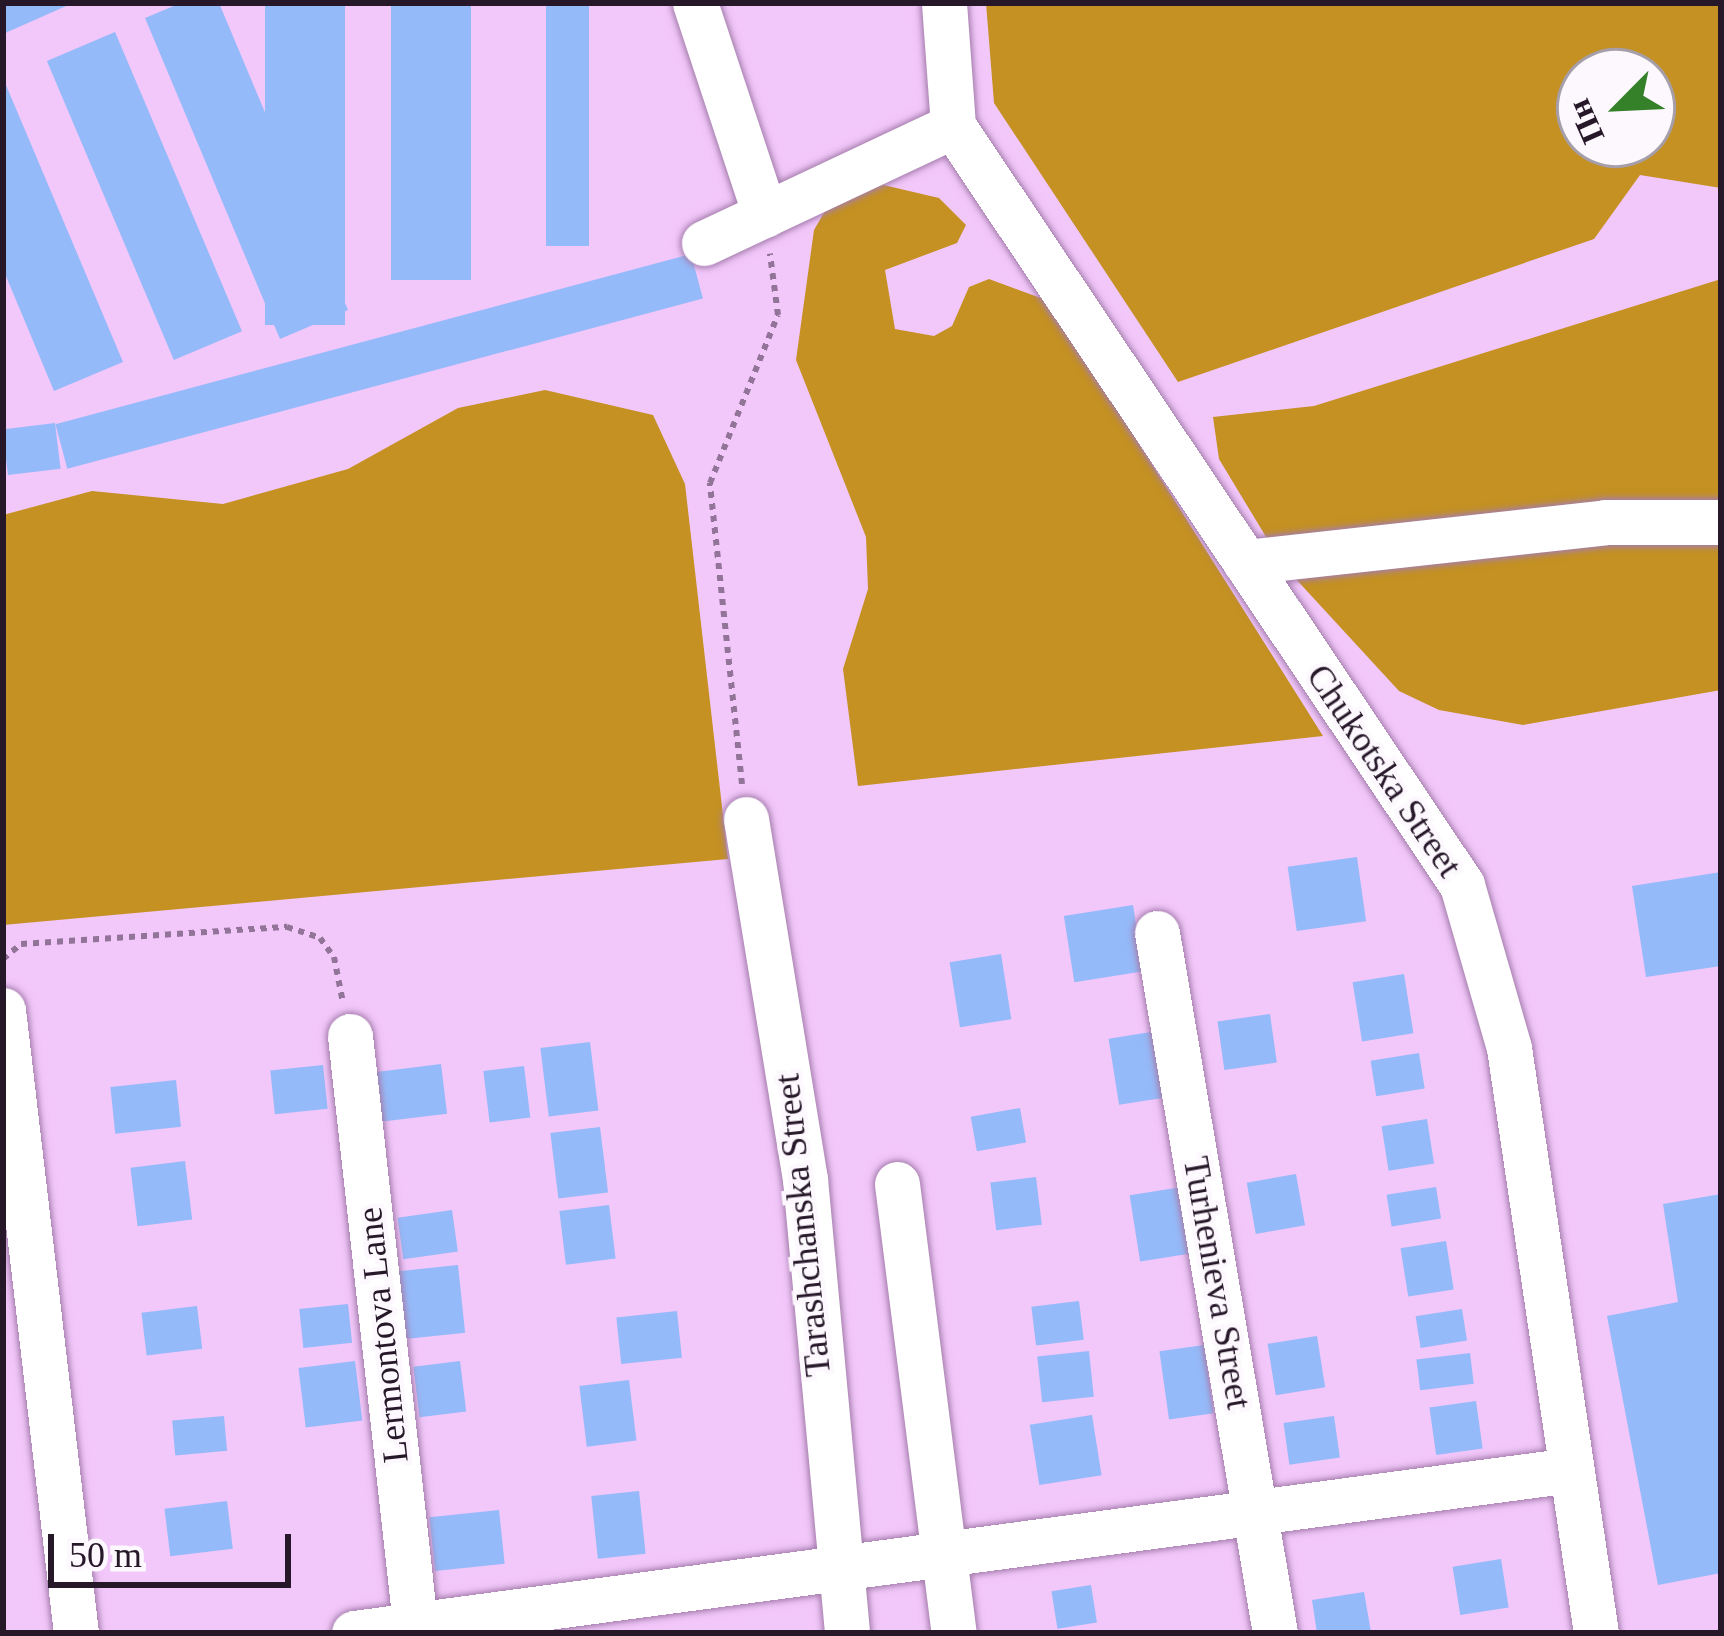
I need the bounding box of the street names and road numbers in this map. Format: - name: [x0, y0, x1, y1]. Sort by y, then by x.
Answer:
- street label: Chukotska Street: [1297, 657, 1471, 885]
- street label: Tarashchanska Street: [766, 1071, 840, 1379]
- street label: Turhenieva Street: [1174, 1153, 1260, 1413]
- street label: Lermontova Lane: [348, 1205, 418, 1465]

